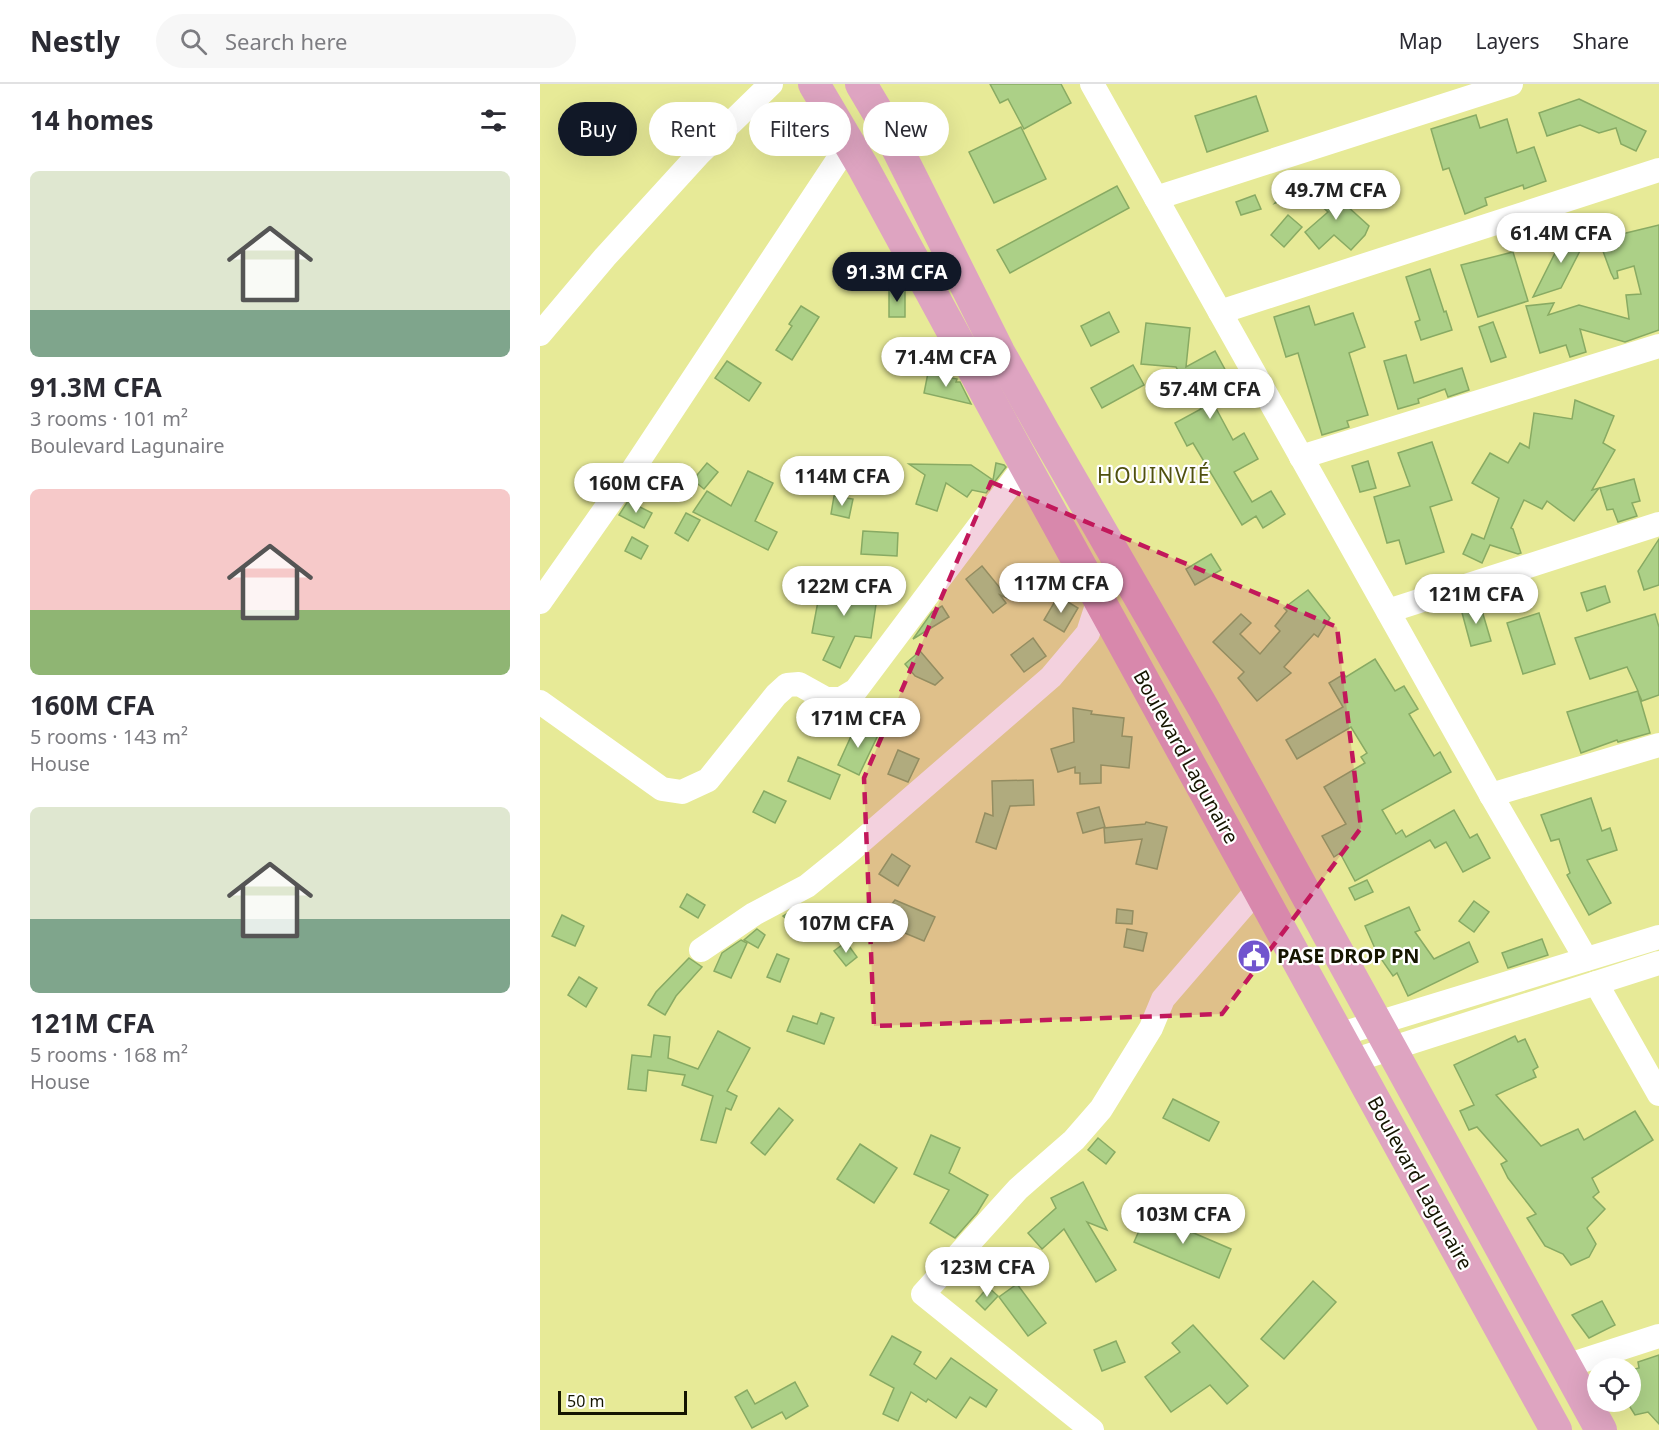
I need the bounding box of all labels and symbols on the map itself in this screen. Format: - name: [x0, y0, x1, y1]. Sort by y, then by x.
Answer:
- pin: 49.7M CFA: [1267, 170, 1405, 221]
- pin: 61.4M CFA: [1492, 213, 1630, 264]
- pin: 91.3M CFA: [828, 252, 966, 303]
- pin: 71.4M CFA: [877, 337, 1015, 388]
- pin: 57.4M CFA: [1141, 369, 1279, 420]
- pin: 114M CFA: [780, 456, 904, 507]
- district label: HOUINVIÉ: [1097, 461, 1211, 489]
- pin: 160M CFA: [574, 463, 698, 514]
- pin: 117M CFA: [999, 563, 1123, 614]
- pin: 122M CFA: [782, 566, 906, 617]
- pin: 121M CFA: [1414, 574, 1538, 625]
- street label: Boulevard Lagunaire: [1127, 665, 1245, 848]
- pin: 171M CFA: [796, 698, 920, 749]
- pin: 107M CFA: [784, 903, 908, 954]
- public building icon: PASE DROP PN: [1236, 938, 1272, 974]
- place label: PASE DROP PN: [1277, 942, 1420, 969]
- street label: Boulevard Lagunaire: [1361, 1091, 1479, 1274]
- pin: 103M CFA: [1121, 1194, 1245, 1245]
- pin: 123M CFA: [925, 1247, 1049, 1298]
- scale bar: [558, 1388, 687, 1416]

